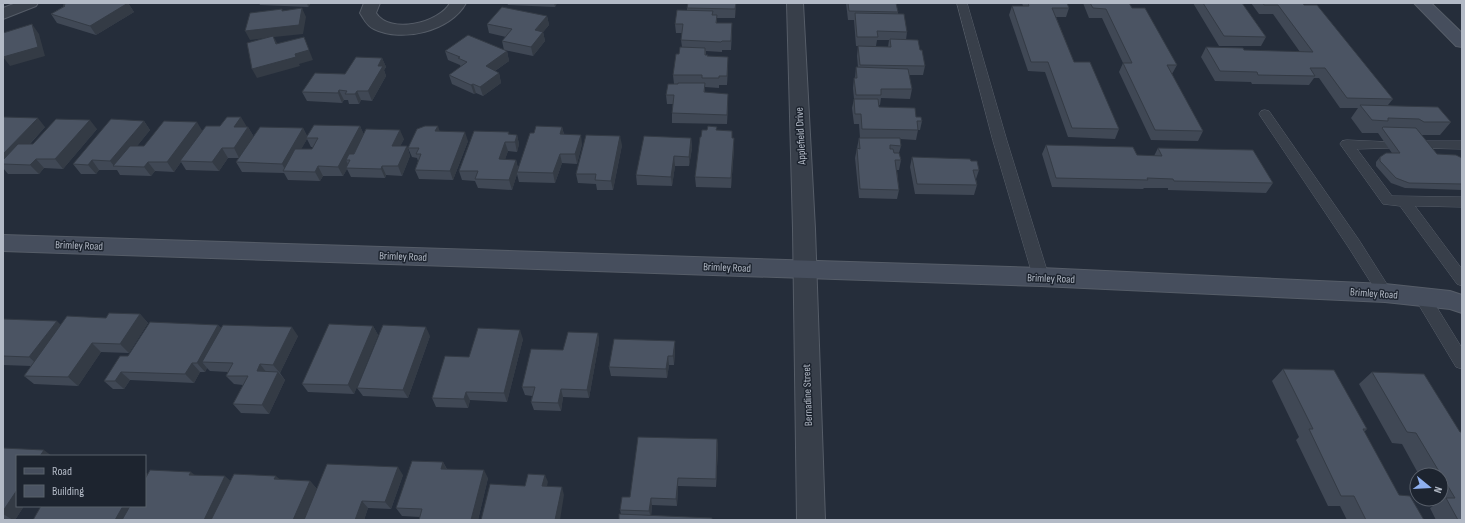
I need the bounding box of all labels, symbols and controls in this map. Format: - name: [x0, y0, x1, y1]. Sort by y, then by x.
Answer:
- street label: Applefield Drive: [793, 107, 809, 166]
- street label: Brimley Road: [55, 238, 104, 253]
- street label: Brimley Road: [379, 249, 428, 264]
- street label: Brimley Road: [703, 260, 752, 275]
- street label: Brimley Road: [1027, 271, 1076, 286]
- street label: Brimley Road: [1350, 285, 1399, 302]
- street label: Bernadine Street: [800, 363, 815, 426]
- legend: [16, 455, 146, 507]
- text: Road: [52, 464, 72, 479]
- north arrow: [1409, 467, 1449, 507]
- text: Building: [52, 484, 84, 499]
- text: N: [1431, 485, 1445, 495]

